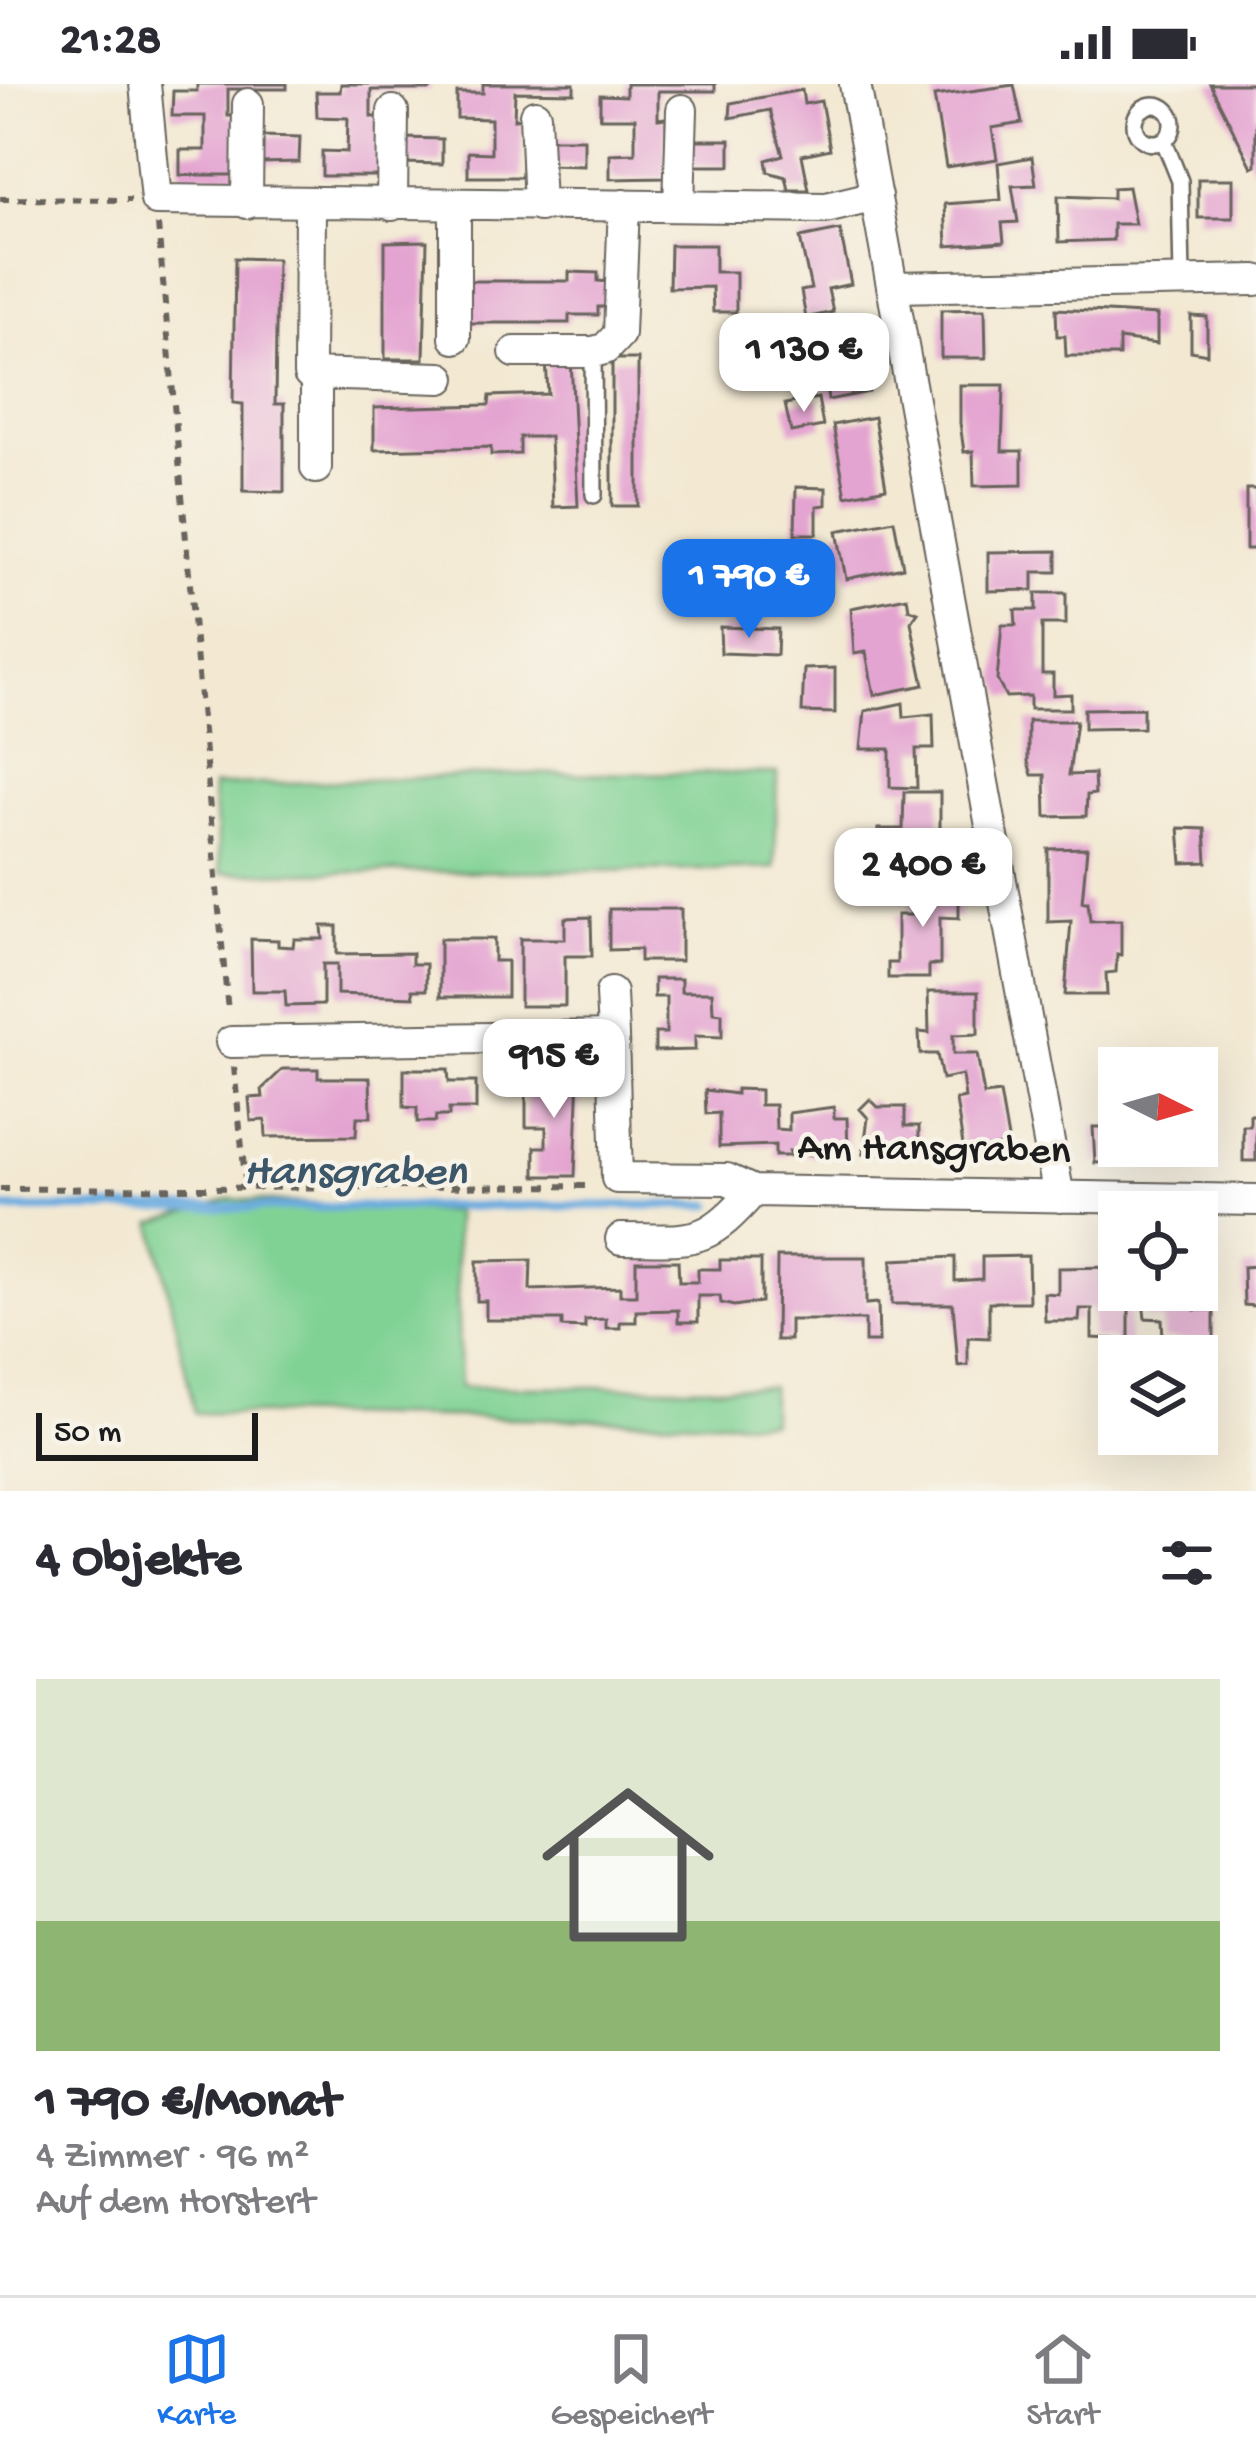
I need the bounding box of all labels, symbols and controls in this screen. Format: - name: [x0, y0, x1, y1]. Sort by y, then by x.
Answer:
- text: 21:28: [60, 16, 161, 69]
- pin: 1 130 €: [693, 313, 915, 415]
- text: 1 130 €: [746, 329, 862, 375]
- pin: 1 790 €: [638, 539, 860, 641]
- text: 1 790 €: [689, 555, 809, 601]
- pin: 2 400 €: [812, 828, 1034, 930]
- text: 2 400 €: [861, 844, 985, 890]
- pin: 915 €: [470, 1019, 638, 1121]
- text: 915 €: [510, 1035, 598, 1081]
- north arrow: [1098, 1047, 1218, 1167]
- map controls: [1098, 1047, 1218, 1455]
- street label: Am Hansgraben: [797, 1125, 1071, 1179]
- water label: Hansgraben: [243, 1148, 467, 1201]
- button: locate: [1098, 1191, 1218, 1311]
- button: layers: [1098, 1335, 1218, 1455]
- scale bar: [36, 1407, 258, 1460]
- text: 50 m: [54, 1415, 121, 1453]
- icon: filters: [1154, 1530, 1220, 1596]
- text: 4 Objekte: [36, 1533, 241, 1593]
- icon: home: [520, 1757, 736, 1973]
- text: 1 790 €/Monat: [36, 2075, 340, 2135]
- text: 4 Zimmer · 96 m²: [36, 2135, 309, 2181]
- text: Auf dem Horstert: [36, 2181, 315, 2227]
- tab: Karte: [157, 2326, 236, 2436]
- tab: Gespeichert: [550, 2326, 712, 2436]
- tab: Start: [1026, 2326, 1099, 2436]

